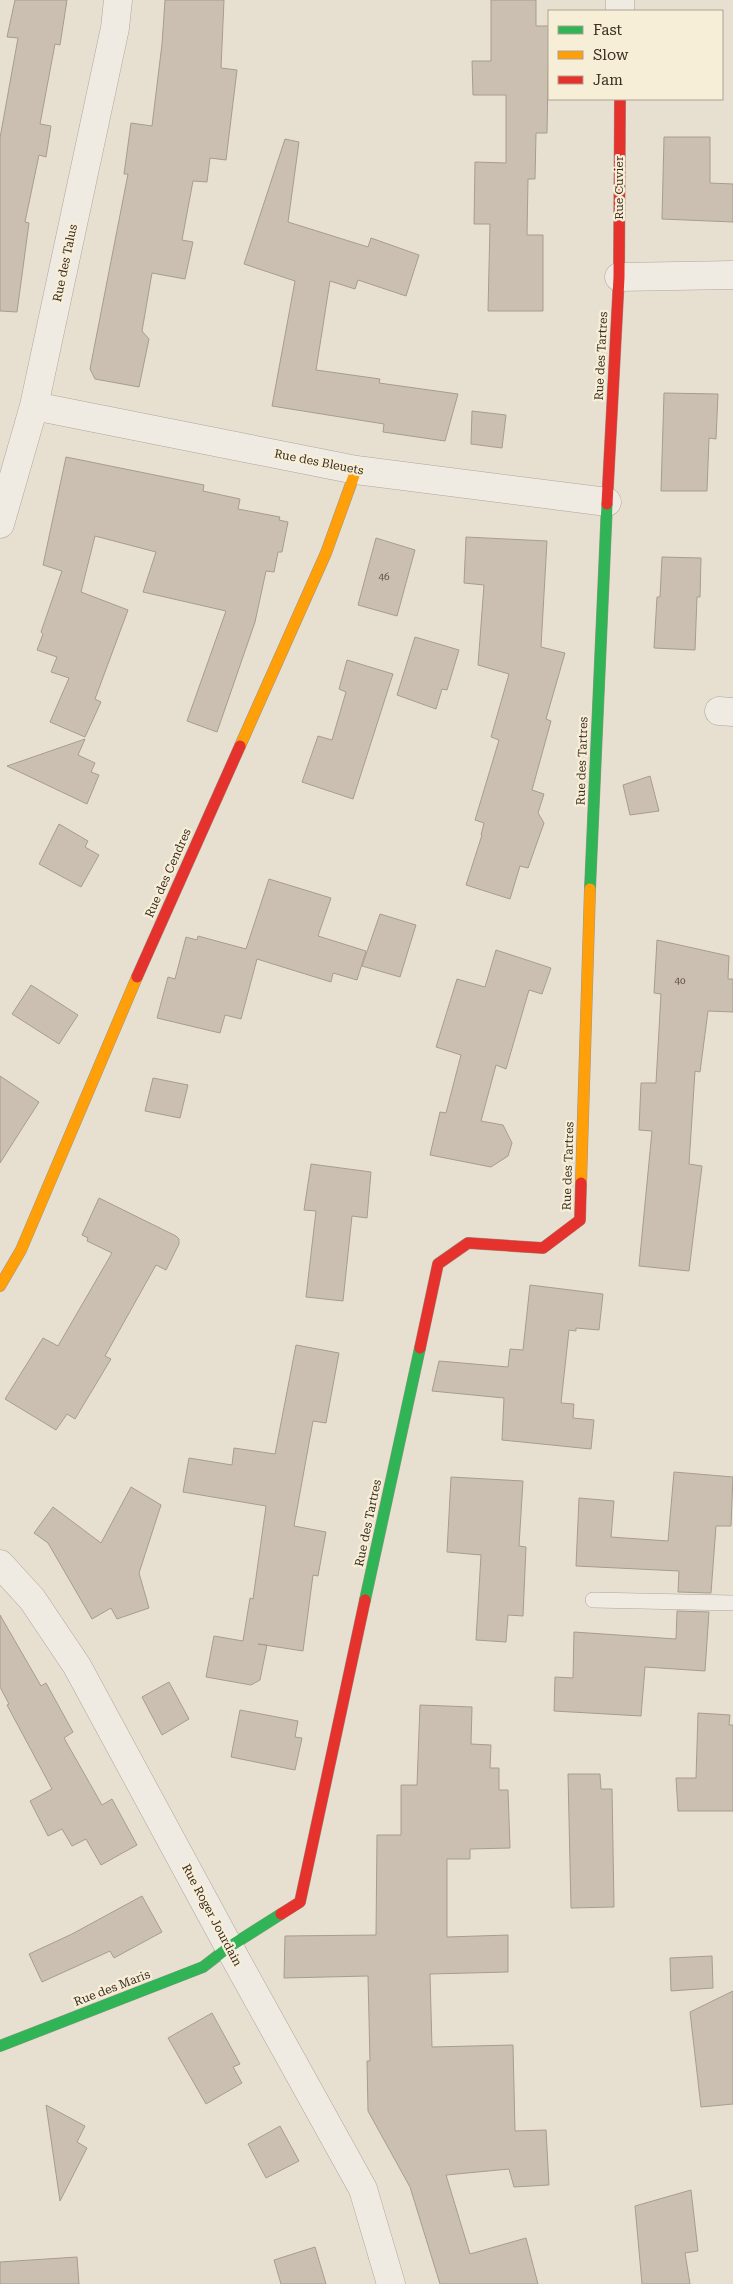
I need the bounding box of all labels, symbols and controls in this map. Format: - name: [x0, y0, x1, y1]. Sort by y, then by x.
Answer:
- legend: [548, 10, 723, 100]
- text: Fast: [593, 21, 623, 39]
- text: Slow: [593, 46, 629, 64]
- text: Jam: [593, 71, 623, 89]
- street label: Rue Cuvier: [612, 156, 626, 220]
- street label: Rue des Talus: [50, 223, 80, 303]
- street label: Rue des Tartres: [592, 311, 610, 401]
- street label: Rue des Bleuets: [273, 446, 365, 478]
- house number: 46: [378, 571, 390, 582]
- street label: Rue des Tartres: [573, 716, 591, 806]
- street label: Rue des Cendres: [142, 826, 194, 920]
- house number: 40: [674, 975, 686, 986]
- street label: Rue des Tartres: [559, 1121, 577, 1211]
- street label: Rue des Tartres: [352, 1478, 384, 1568]
- street label: Rue Roger Jourdain: [179, 1861, 245, 1969]
- street label: Rue des Maris: [72, 1967, 152, 2009]

